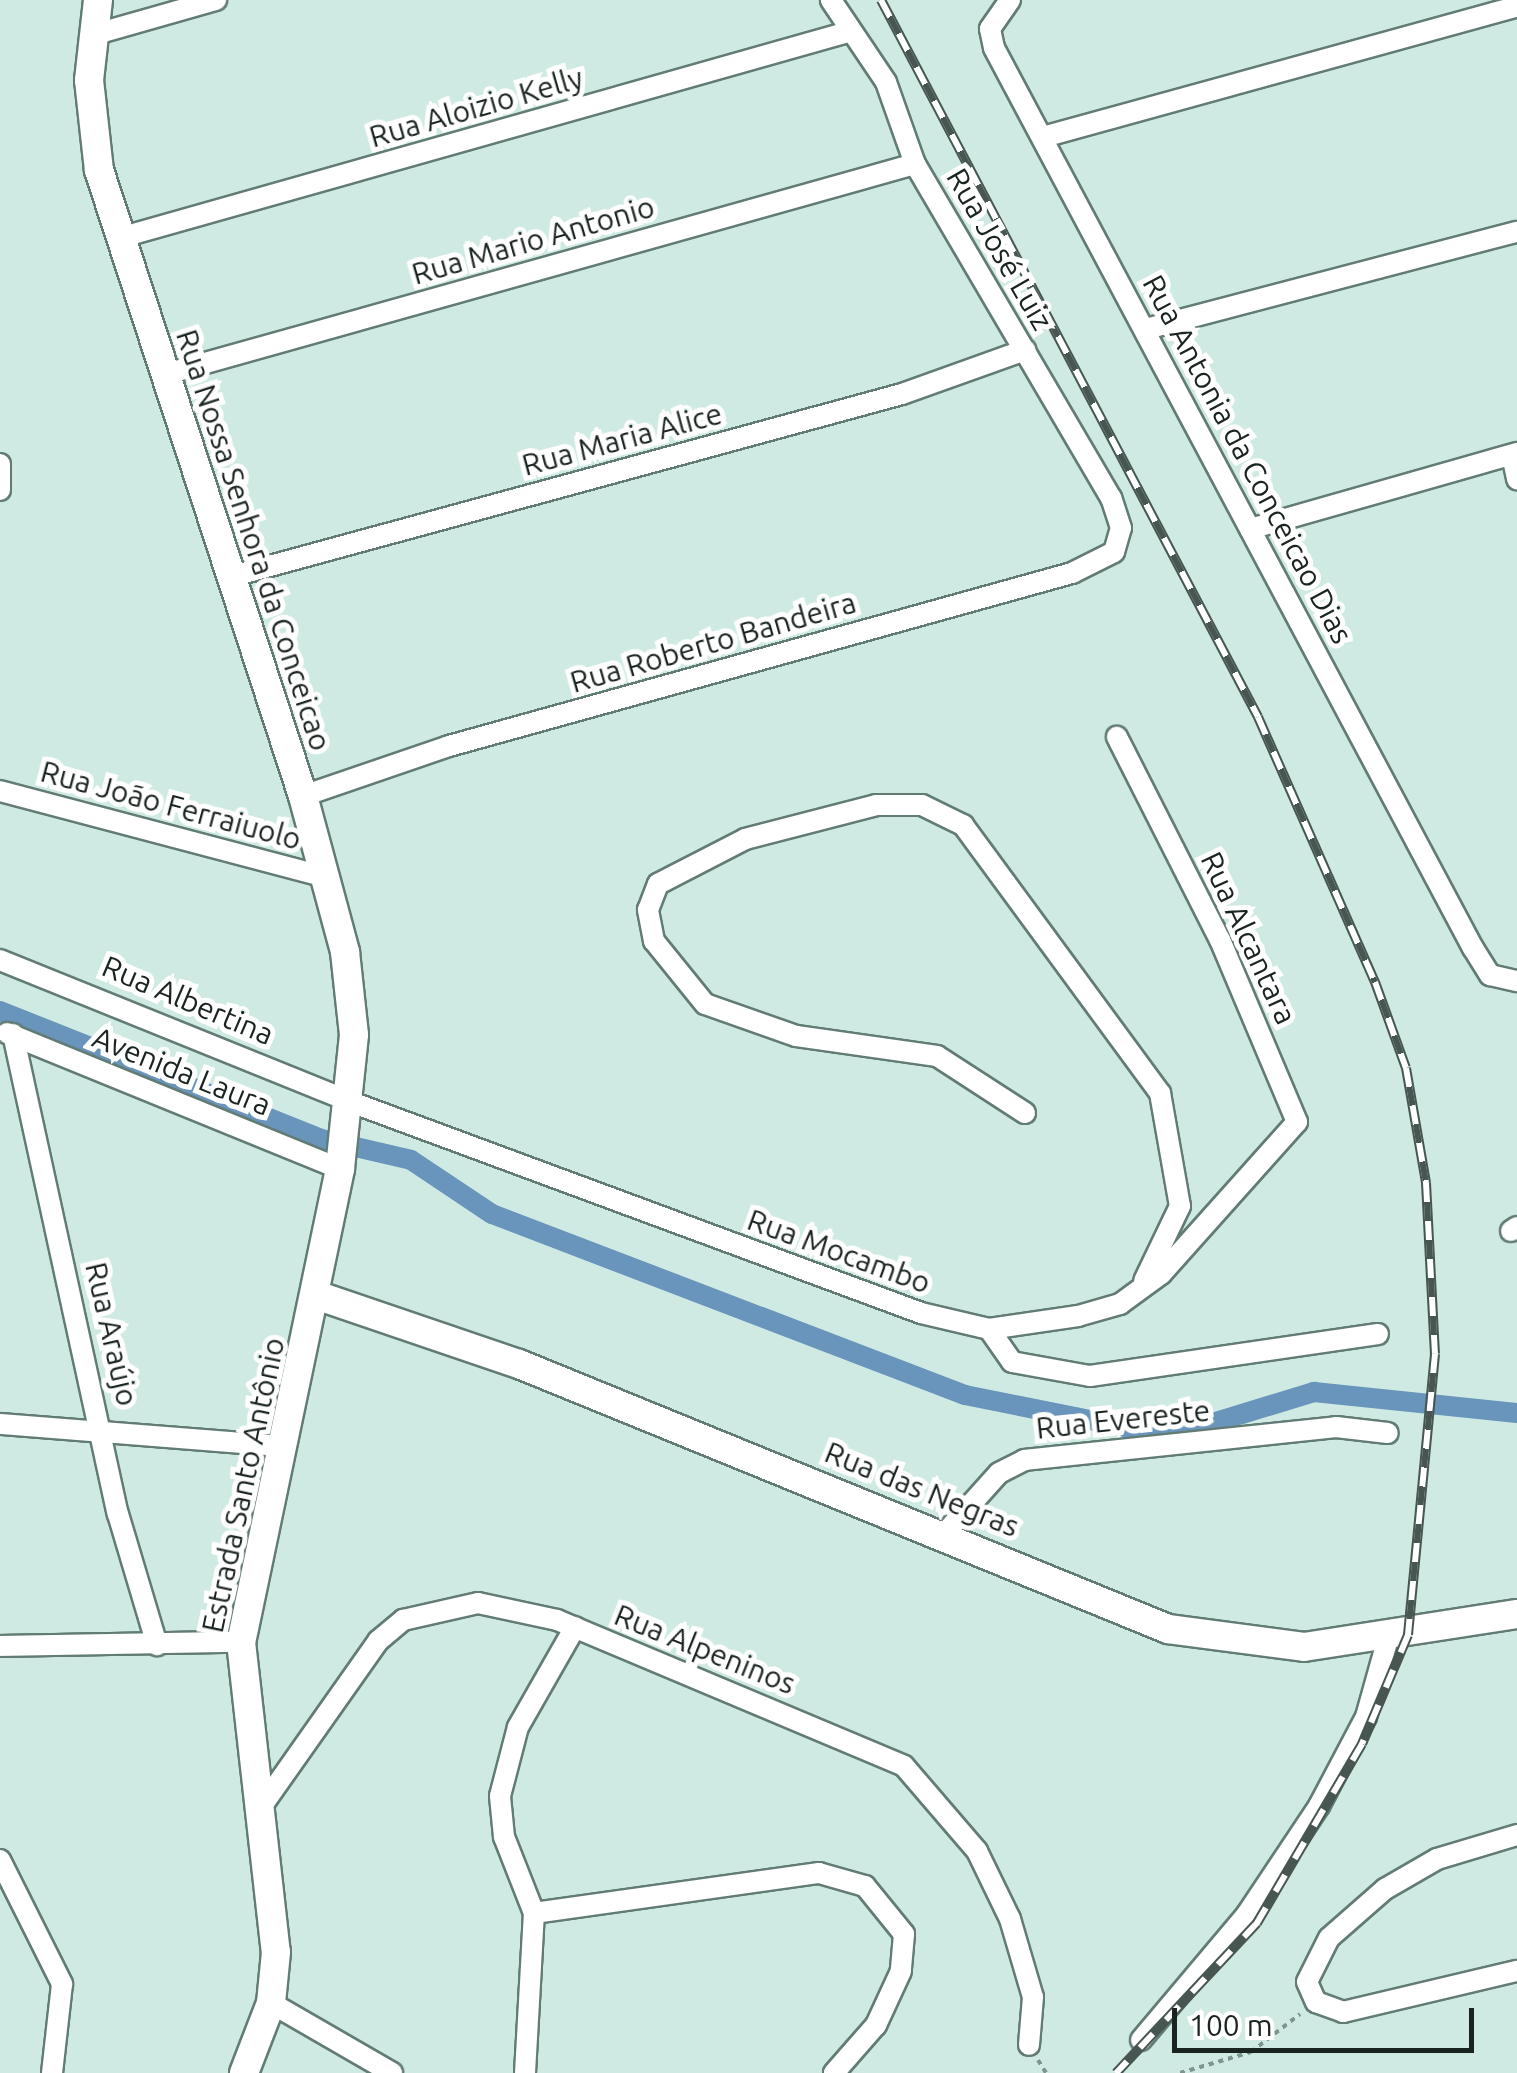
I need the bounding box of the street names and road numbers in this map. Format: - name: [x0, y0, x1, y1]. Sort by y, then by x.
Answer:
- street label: Rua Aloizio Kelly: [365, 59, 587, 155]
- street label: Rua José Luiz: [939, 162, 1061, 336]
- street label: Rua Mario Antonio: [408, 188, 658, 292]
- street label: Rua Antonia da Conceicao Dias: [1135, 269, 1361, 649]
- street label: Rua Nossa Senhora da Conceicao: [169, 325, 339, 755]
- street label: Rua Maria Alice: [518, 395, 726, 483]
- street label: Rua Roberto Bandeira: [566, 584, 860, 700]
- street label: Rua João Ferraiuolo: [37, 753, 305, 857]
- street label: Rua Alcantara: [1193, 846, 1305, 1030]
- street label: Rua Albertina: [97, 948, 279, 1052]
- street label: Avenida Laura: [88, 1019, 276, 1123]
- street label: Rua Mocambo: [743, 1201, 935, 1301]
- street label: Rua Araújo: [78, 1259, 146, 1409]
- street label: Estrada Santo Antônio: [194, 1334, 292, 1636]
- street label: Rua Evereste: [1034, 1392, 1212, 1446]
- street label: Rua das Negras: [820, 1434, 1024, 1544]
- street label: Rua Alpeninos: [609, 1596, 801, 1702]

